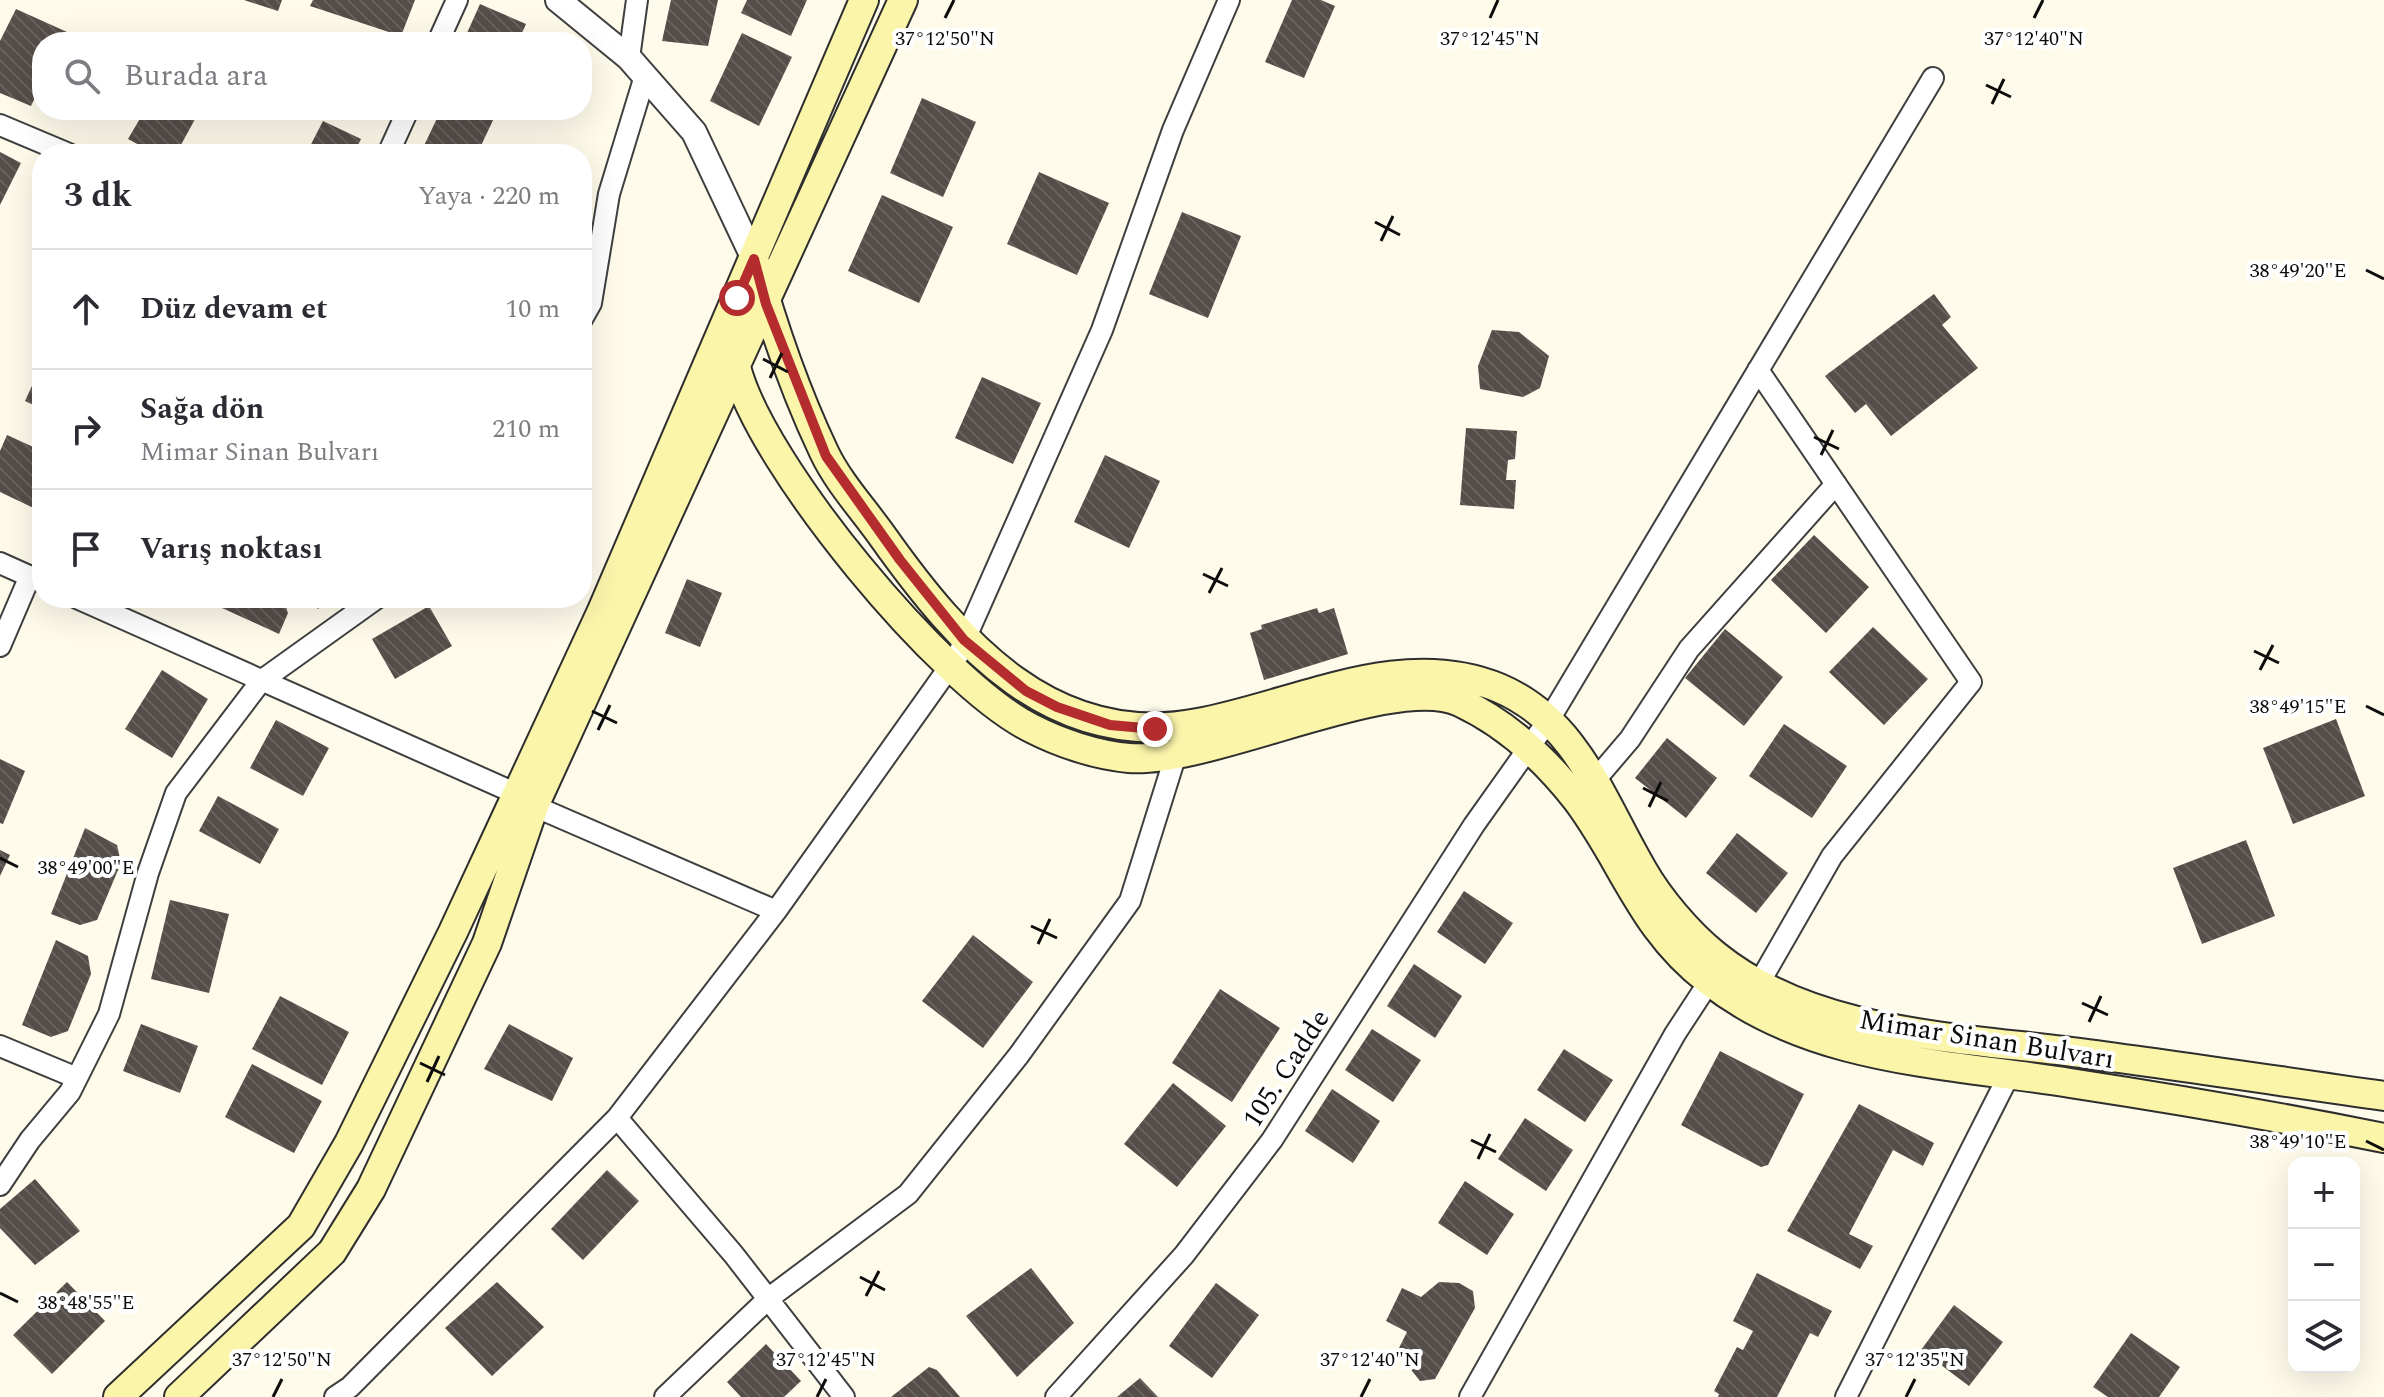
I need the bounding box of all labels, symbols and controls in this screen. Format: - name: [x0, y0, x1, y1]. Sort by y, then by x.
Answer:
- text: 37°12'50"N: [895, 24, 995, 54]
- text: 37°12'45"N: [1440, 24, 1540, 54]
- text: 37°12'40"N: [1984, 24, 2084, 54]
- search box: [32, 32, 592, 120]
- text: Burada ara: [124, 53, 268, 99]
- icon: search: [60, 54, 104, 98]
- text: 3 dk: [64, 170, 132, 222]
- text: Yaya · 220 m: [418, 176, 560, 216]
- text: 38°49'20"E: [2249, 256, 2347, 286]
- route start: [719, 280, 755, 316]
- text: Düz devam et: [140, 286, 328, 332]
- icon: ahead: [64, 287, 108, 331]
- text: 10 m: [505, 289, 560, 329]
- text: Sağa dön: [140, 386, 264, 432]
- icon: right: [64, 407, 108, 451]
- text: 210 m: [492, 409, 560, 449]
- text: Mimar Sinan Bulvarı: [140, 432, 379, 472]
- text: Varış noktası: [140, 526, 322, 572]
- icon: arrive: [64, 527, 108, 571]
- text: 38°49'15"E: [2249, 692, 2347, 722]
- route end: [1137, 711, 1173, 747]
- text: 38°49'00"E: [37, 853, 135, 883]
- street label: Mimar Sinan Bulvarı: [1856, 998, 2117, 1081]
- street label: 105. Cadde: [1231, 1001, 1341, 1137]
- text: 38°49'10"E: [2249, 1127, 2347, 1157]
- map controls: [2288, 1157, 2360, 1373]
- button: +: [2288, 1157, 2360, 1229]
- button: −: [2288, 1229, 2360, 1301]
- text: 38°48'55"E: [37, 1288, 135, 1318]
- button: layers: [2288, 1301, 2360, 1373]
- text: 37°12'50"N: [232, 1345, 332, 1375]
- text: 37°12'45"N: [776, 1345, 876, 1375]
- text: 37°12'40"N: [1320, 1345, 1420, 1375]
- text: 37°12'35"N: [1865, 1345, 1965, 1375]

